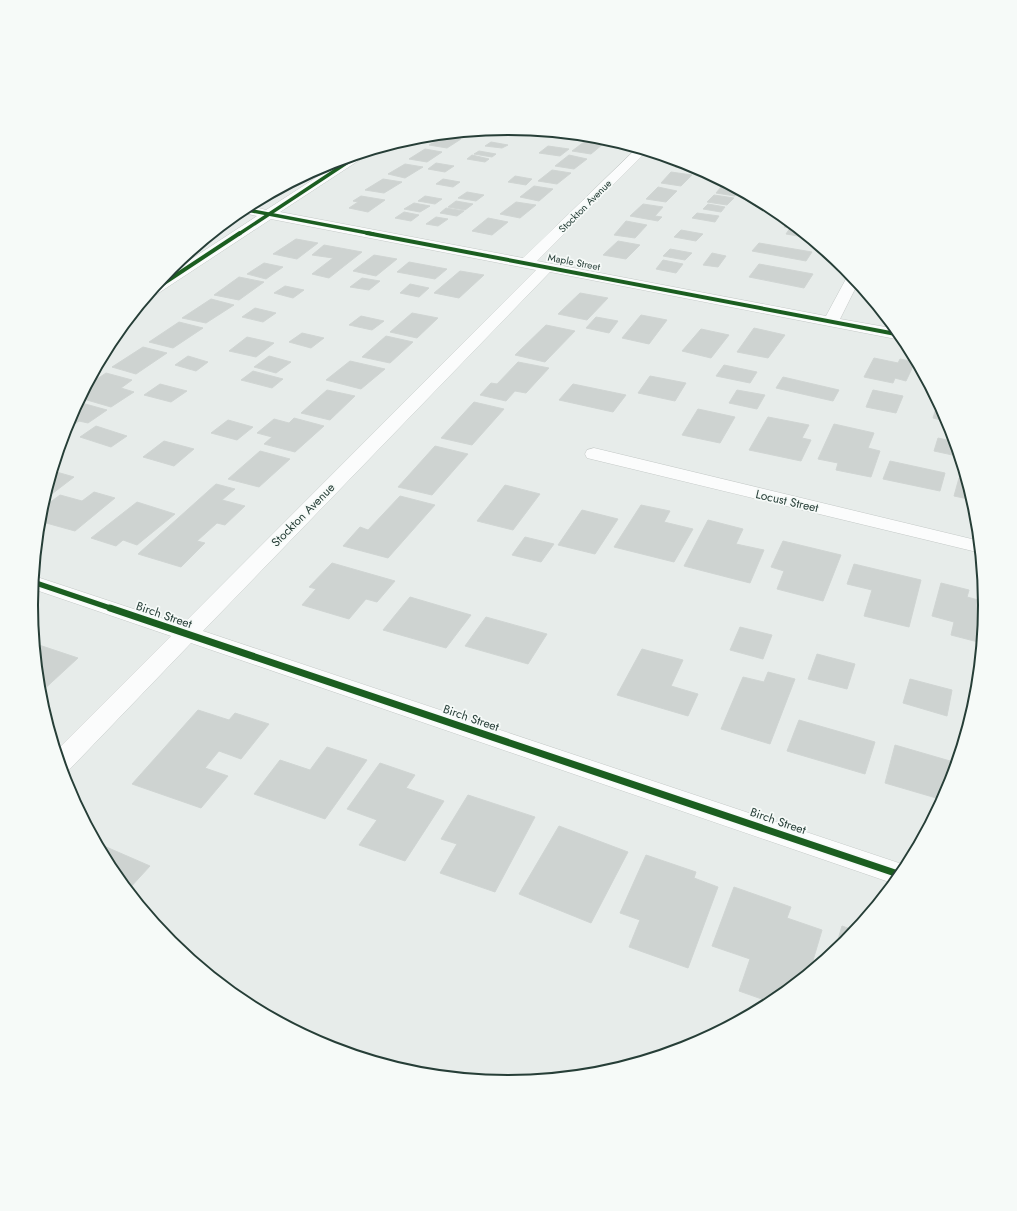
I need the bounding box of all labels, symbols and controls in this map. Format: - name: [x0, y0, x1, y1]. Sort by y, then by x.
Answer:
- street label: Stockton Avenue: [555, 176, 615, 236]
- street label: Maple Street: [547, 250, 602, 275]
- street label: Stockton Avenue: [267, 479, 339, 551]
- street label: Locust Street: [754, 485, 820, 517]
- street label: Birch Street: [134, 597, 194, 633]
- street label: Birch Street: [441, 700, 501, 736]
- street label: Birch Street: [748, 803, 808, 839]

